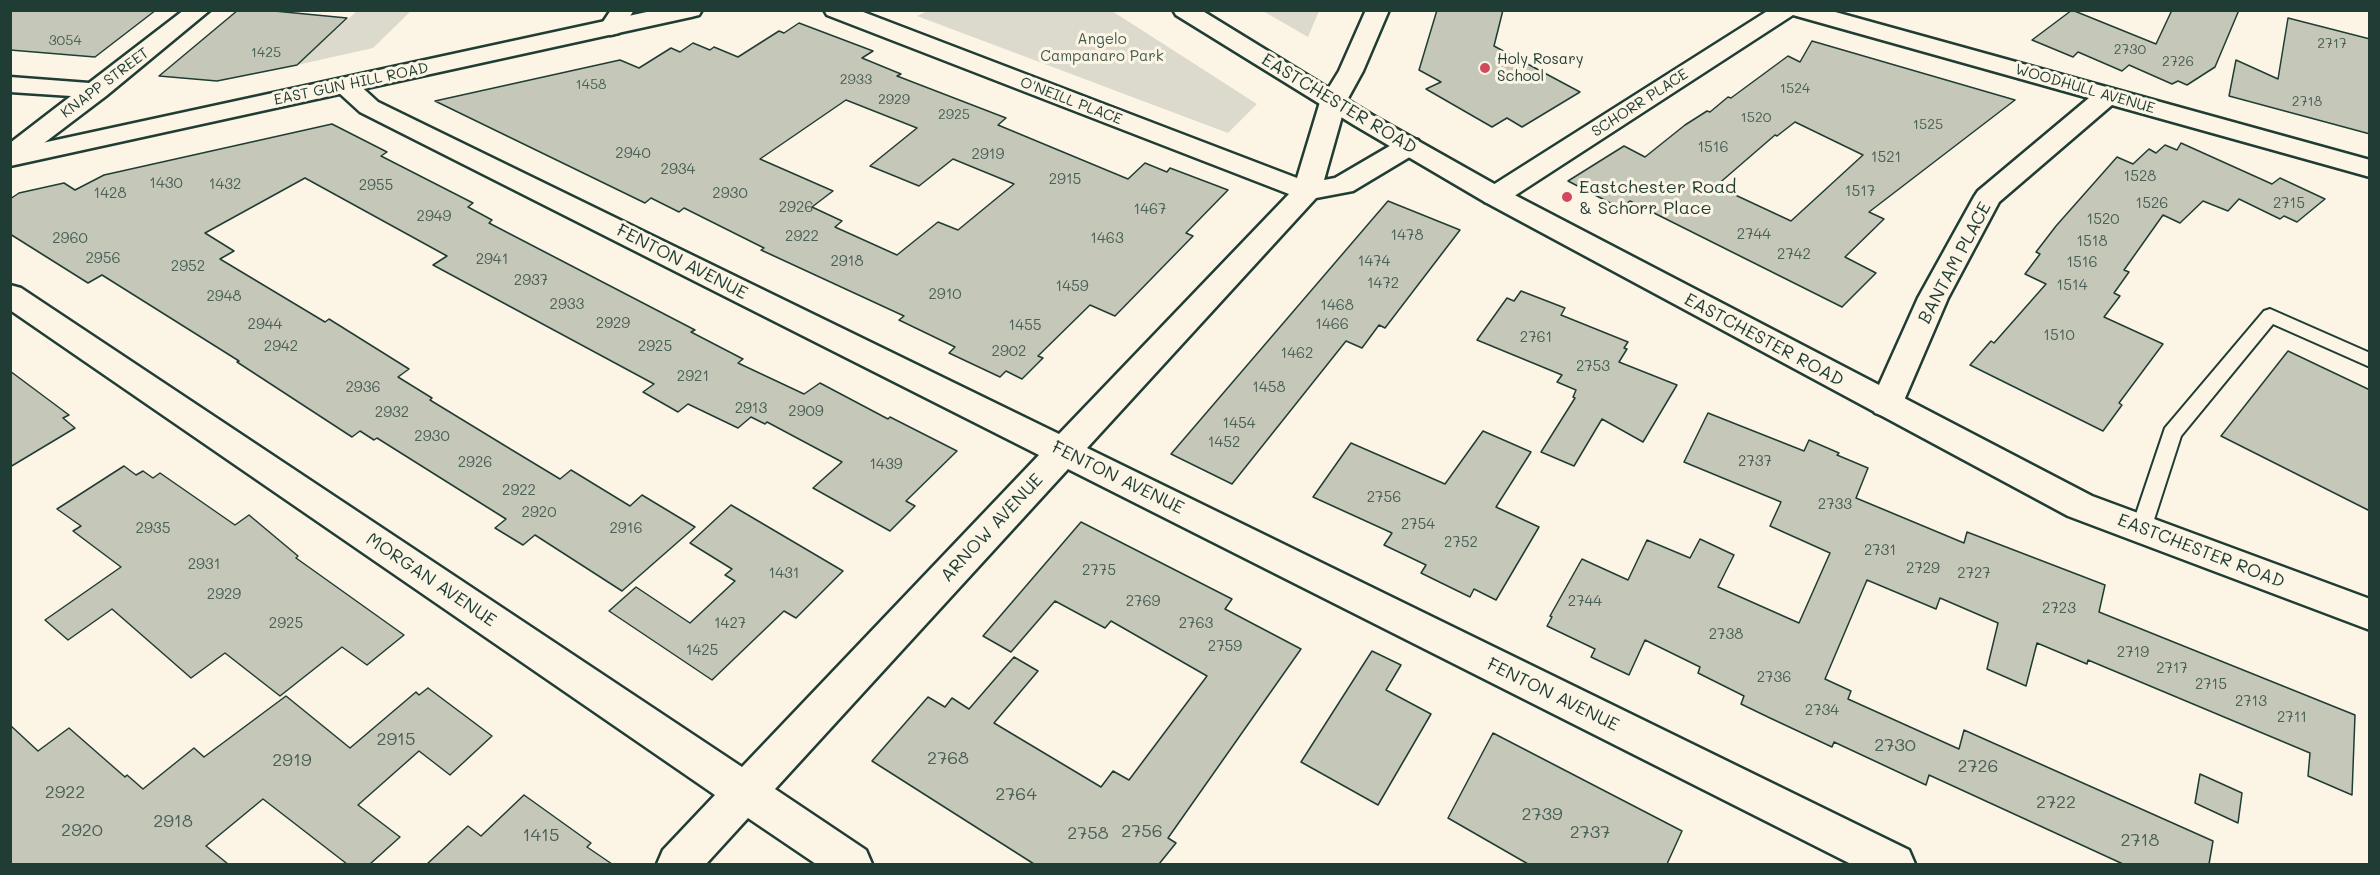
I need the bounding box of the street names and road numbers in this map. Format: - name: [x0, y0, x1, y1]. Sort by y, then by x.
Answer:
- street label: KNAPP STREET: [57, 44, 153, 122]
- street label: EASTCHESTER ROAD: [1257, 49, 1421, 159]
- street label: EAST GUN HILL ROAD: [272, 59, 430, 109]
- street label: WOODHULL AVENUE: [2013, 60, 2157, 118]
- street label: SCHORR PLACE: [1588, 65, 1692, 141]
- street label: O'NEILL PLACE: [1017, 73, 1125, 129]
- street label: BANTAM PLACE: [1914, 199, 1996, 327]
- street label: FENTON AVENUE: [613, 220, 751, 304]
- street label: EASTCHESTER ROAD: [1681, 289, 1847, 391]
- street label: FENTON AVENUE: [1048, 437, 1188, 519]
- street label: ARNOW AVENUE: [936, 469, 1048, 587]
- street label: EASTCHESTER ROAD: [2114, 509, 2288, 593]
- street label: MORGAN AVENUE: [362, 528, 500, 632]
- street label: FENTON AVENUE: [1483, 654, 1623, 736]

